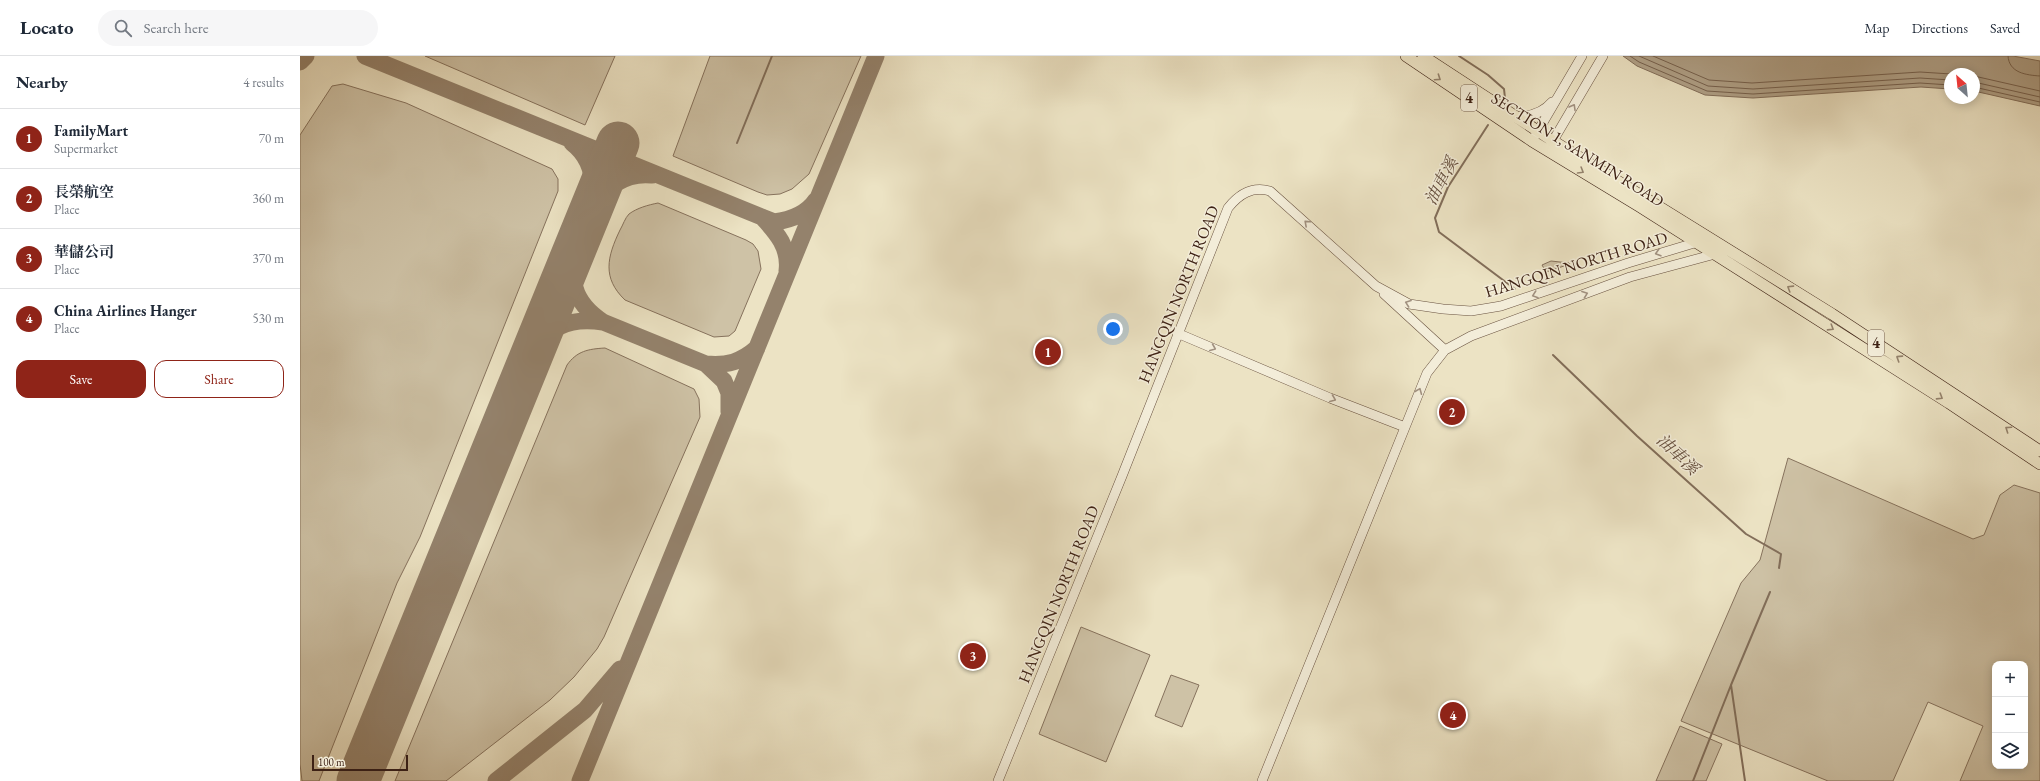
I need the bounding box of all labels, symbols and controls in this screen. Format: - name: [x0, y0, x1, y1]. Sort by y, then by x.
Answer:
- search box: [98, 10, 378, 46]
- text: Locato: [20, 15, 74, 40]
- icon: search: [112, 17, 134, 39]
- text: Search here: [144, 18, 209, 37]
- text: Map: [1864, 19, 1890, 37]
- text: Directions: [1912, 19, 1968, 37]
- text: Saved: [1990, 19, 2020, 37]
- north arrow: [1944, 68, 1980, 104]
- text: Nearby: [16, 71, 68, 93]
- one-way arrow: [1434, 73, 1441, 81]
- text: 4 results: [243, 74, 284, 91]
- road number: 4: [1461, 85, 1477, 111]
- street label: SECTION 1, SANMIN ROAD: [1487, 88, 1668, 211]
- one-way arrow: [1568, 104, 1575, 111]
- text: FamilyMart: [54, 121, 128, 140]
- text: 1: [26, 130, 32, 147]
- text: 70 m: [259, 130, 284, 147]
- text: Supermarket: [54, 140, 118, 157]
- water label: 油車溪: [1419, 152, 1464, 209]
- one-way arrow: [1577, 166, 1584, 173]
- text: 長榮航空: [54, 182, 114, 201]
- text: 2: [26, 190, 32, 207]
- text: 360 m: [253, 190, 284, 207]
- text: Place: [54, 201, 80, 218]
- street label: HANGQIN NORTH ROAD: [1133, 202, 1224, 386]
- one-way arrow: [1304, 220, 1312, 228]
- street label: HANGQIN NORTH ROAD: [1482, 227, 1670, 302]
- text: 華儲公司: [54, 242, 114, 261]
- one-way arrow: [1655, 248, 1662, 257]
- text: 3: [26, 250, 32, 267]
- text: 370 m: [253, 250, 284, 267]
- text: Place: [54, 261, 80, 278]
- one-way arrow: [1787, 285, 1794, 292]
- one-way arrow: [1532, 290, 1539, 298]
- one-way arrow: [1581, 290, 1588, 298]
- one-way arrow: [1405, 299, 1412, 307]
- text: China Airlines Hanger: [54, 301, 197, 320]
- text: 4: [26, 310, 32, 327]
- text: 530 m: [253, 310, 284, 327]
- your location: [1103, 319, 1123, 339]
- text: Place: [54, 320, 80, 337]
- one-way arrow: [1827, 323, 1834, 331]
- road number: 4: [1868, 330, 1884, 356]
- pin: 1: [1035, 337, 1061, 367]
- one-way arrow: [1209, 344, 1216, 352]
- one-way arrow: [1896, 355, 1903, 363]
- button: Save: [16, 360, 146, 398]
- button: Share: [154, 360, 284, 398]
- one-way arrow: [1415, 387, 1423, 394]
- one-way arrow: [1936, 393, 1943, 400]
- one-way arrow: [1329, 395, 1336, 403]
- pin: 2: [1439, 397, 1465, 427]
- one-way arrow: [2005, 427, 2012, 434]
- water label: 油車溪: [1652, 429, 1706, 481]
- street label: HANGQIN NORTH ROAD: [1013, 502, 1104, 686]
- pin: 3: [960, 641, 986, 671]
- map controls: [1992, 661, 2028, 769]
- button: +: [1992, 661, 2028, 697]
- button: −: [1992, 697, 2028, 733]
- pin: 4: [1440, 700, 1466, 730]
- button: layers: [1992, 733, 2028, 769]
- scale bar: [312, 753, 408, 772]
- text: 100 m: [318, 755, 345, 769]

